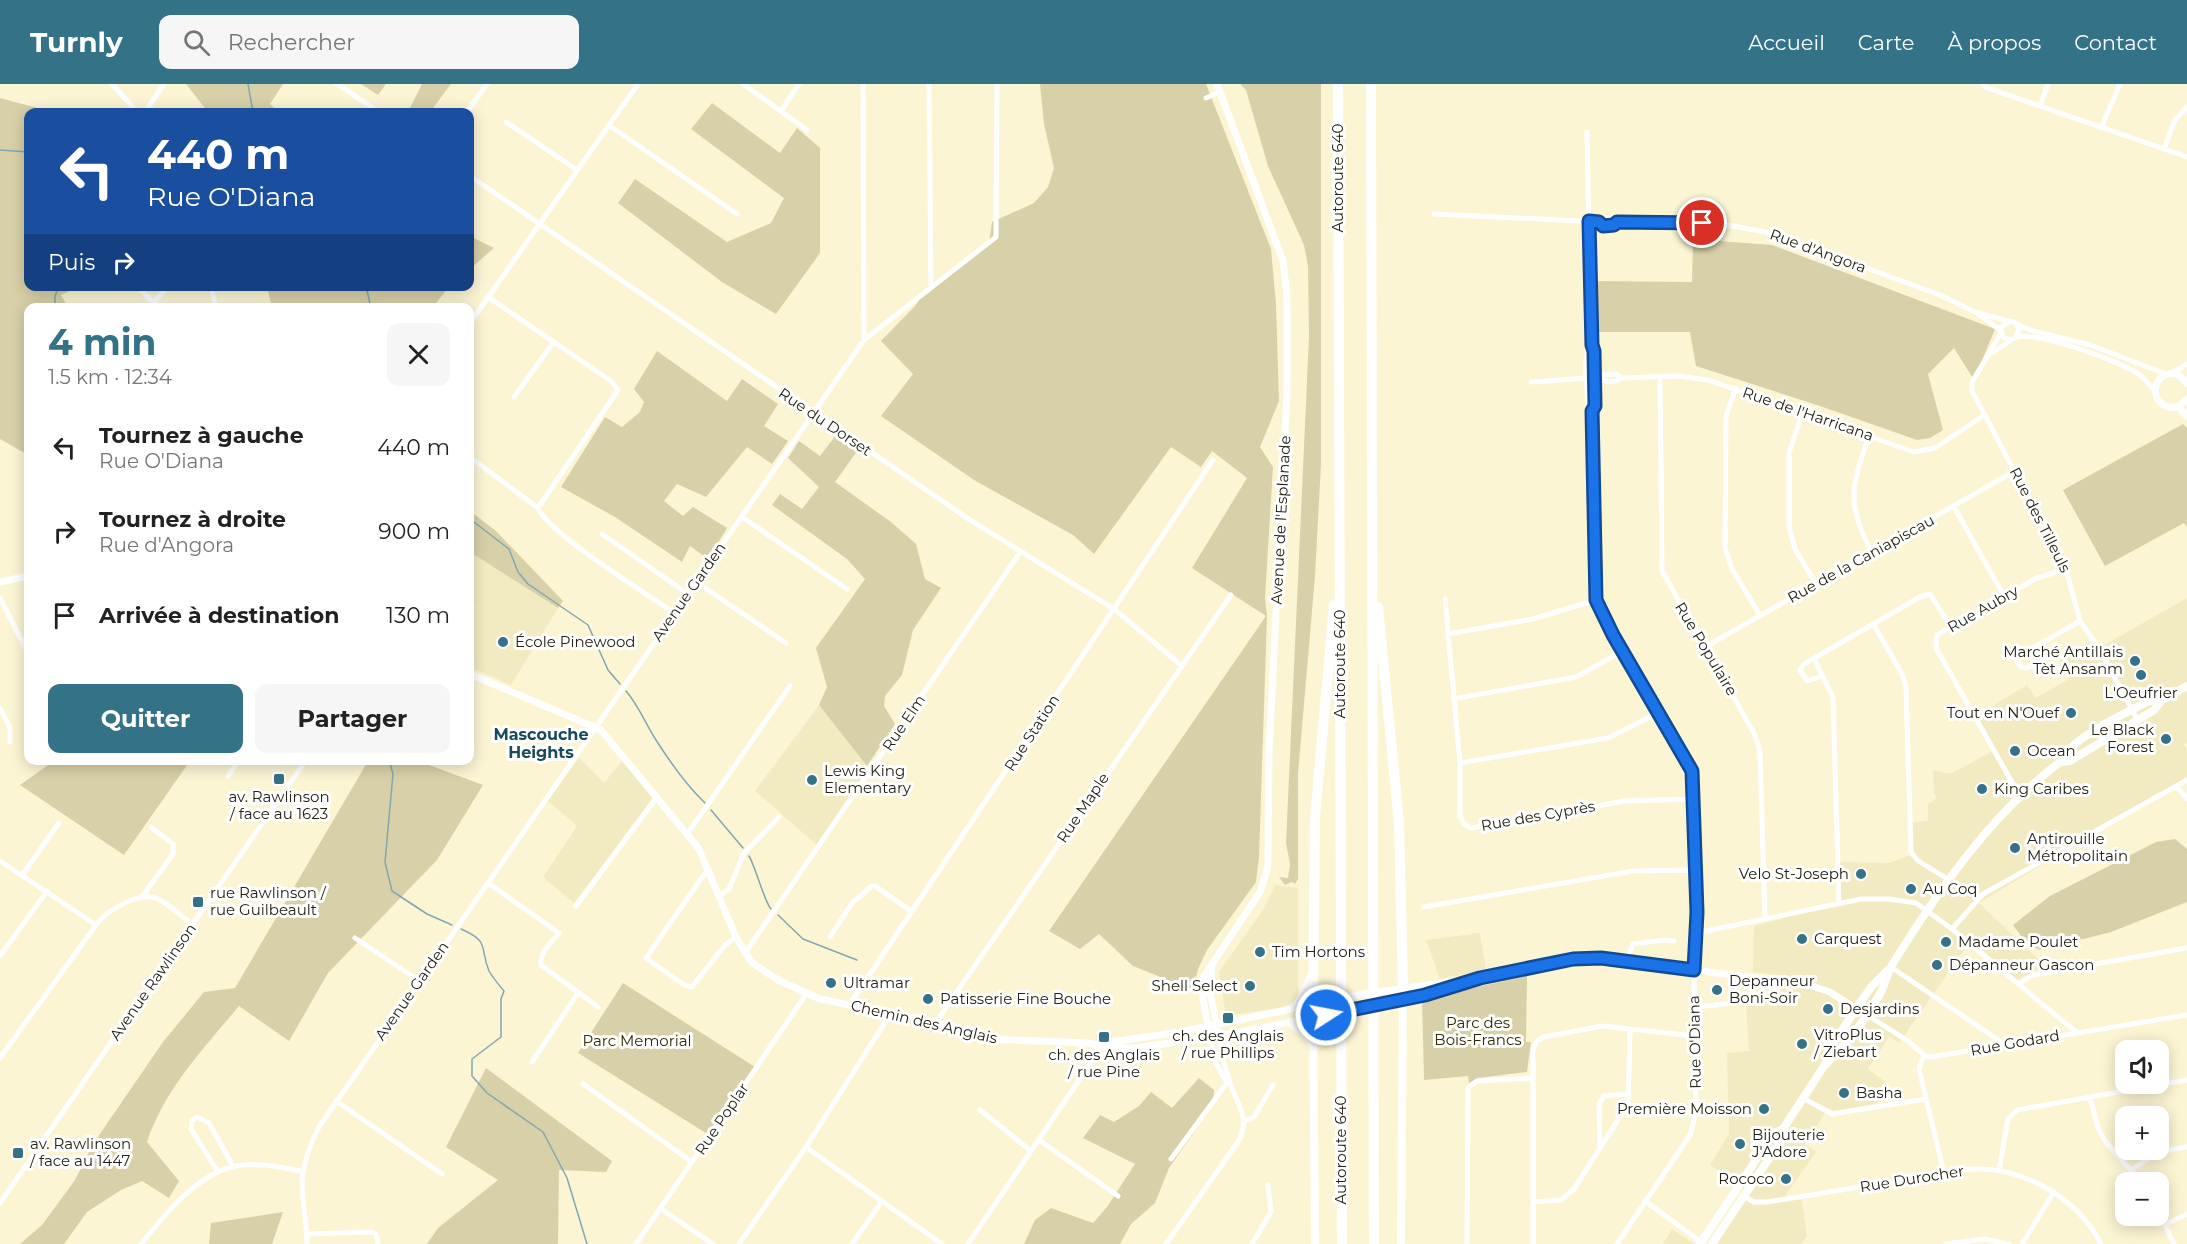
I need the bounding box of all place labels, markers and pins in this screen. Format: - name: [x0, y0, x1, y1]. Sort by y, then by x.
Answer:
- pin: [1676, 197, 1727, 248]
- place label: École Pinewood: [515, 632, 635, 651]
- marker: École Pinewood: [496, 635, 510, 649]
- place label: Marché Antillais Tèt Ansanm: [2003, 642, 2123, 678]
- marker: Marché Antillais Tèt Ansanm: [2128, 654, 2142, 668]
- marker: L'Oeufrier: [2134, 668, 2148, 682]
- place label: L'Oeufrier: [2104, 683, 2178, 702]
- place label: Tout en N'Ouef: [1947, 703, 2060, 722]
- marker: Tout en N'Ouef: [2064, 706, 2078, 720]
- place label: Le Black Forest: [2091, 720, 2154, 756]
- marker: Le Black Forest: [2159, 732, 2173, 746]
- place label: Ocean: [2027, 741, 2076, 760]
- marker: Ocean: [2008, 744, 2022, 758]
- place label: Lewis King Elementary: [824, 761, 912, 797]
- marker: av. Rawlinson / face au 1623: [272, 772, 286, 786]
- marker: Lewis King Elementary: [805, 773, 819, 787]
- place label: King Caribes: [1994, 779, 2089, 798]
- marker: King Caribes: [1975, 782, 1989, 796]
- place label: av. Rawlinson / face au 1623: [228, 787, 330, 823]
- place label: Antirouille Métropolitain: [2027, 829, 2128, 865]
- marker: Antirouille Métropolitain: [2008, 841, 2022, 855]
- place label: Velo St-Joseph: [1739, 864, 1849, 883]
- marker: Velo St-Joseph: [1854, 867, 1868, 881]
- place label: Au Coq: [1923, 879, 1978, 898]
- marker: Au Coq: [1904, 882, 1918, 896]
- place label: rue Rawlinson / rue Guilbeault: [210, 883, 327, 919]
- marker: rue Rawlinson / rue Guilbeault: [191, 895, 205, 909]
- place label: Carquest: [1814, 929, 1882, 948]
- marker: Carquest: [1795, 932, 1809, 946]
- place label: Madame Poulet: [1958, 932, 2078, 951]
- marker: Madame Poulet: [1939, 935, 1953, 949]
- place label: Tim Hortons: [1272, 942, 1365, 961]
- marker: Tim Hortons: [1253, 945, 1267, 959]
- place label: Dépanneur Gascon: [1949, 955, 2094, 974]
- marker: Dépanneur Gascon: [1930, 958, 1944, 972]
- place label: Depanneur Boni-Soir: [1729, 971, 1815, 1007]
- place label: Ultramar: [843, 973, 910, 992]
- marker: Ultramar: [824, 976, 838, 990]
- place label: Shell Select: [1152, 976, 1238, 995]
- marker: Shell Select: [1243, 979, 1257, 993]
- marker: Depanneur Boni-Soir: [1710, 983, 1724, 997]
- place label: Patisserie Fine Bouche: [940, 989, 1111, 1008]
- marker: Patisserie Fine Bouche: [921, 992, 935, 1006]
- place label: Desjardins: [1840, 999, 1919, 1018]
- marker: Desjardins: [1821, 1002, 1835, 1016]
- marker: ch. des Anglais / rue Phillips: [1221, 1011, 1235, 1025]
- place label: VitroPlus / Ziebart: [1813, 1025, 1882, 1061]
- place label: ch. des Anglais / rue Phillips: [1172, 1026, 1284, 1062]
- marker: ch. des Anglais / rue Pine: [1097, 1030, 1111, 1044]
- marker: VitroPlus / Ziebart: [1795, 1037, 1809, 1051]
- place label: ch. des Anglais / rue Pine: [1048, 1045, 1160, 1081]
- place label: Basha: [1856, 1083, 1902, 1102]
- marker: Basha: [1837, 1086, 1851, 1100]
- place label: Première Moisson: [1617, 1099, 1752, 1118]
- marker: Première Moisson: [1757, 1102, 1771, 1116]
- place label: Bijouterie J'Adore: [1751, 1125, 1825, 1161]
- place label: av. Rawlinson / face au 1447: [29, 1134, 131, 1170]
- marker: Bijouterie J'Adore: [1733, 1137, 1747, 1151]
- marker: av. Rawlinson / face au 1447: [11, 1146, 25, 1160]
- place label: Rococo: [1718, 1169, 1774, 1188]
- marker: Rococo: [1779, 1172, 1793, 1186]

